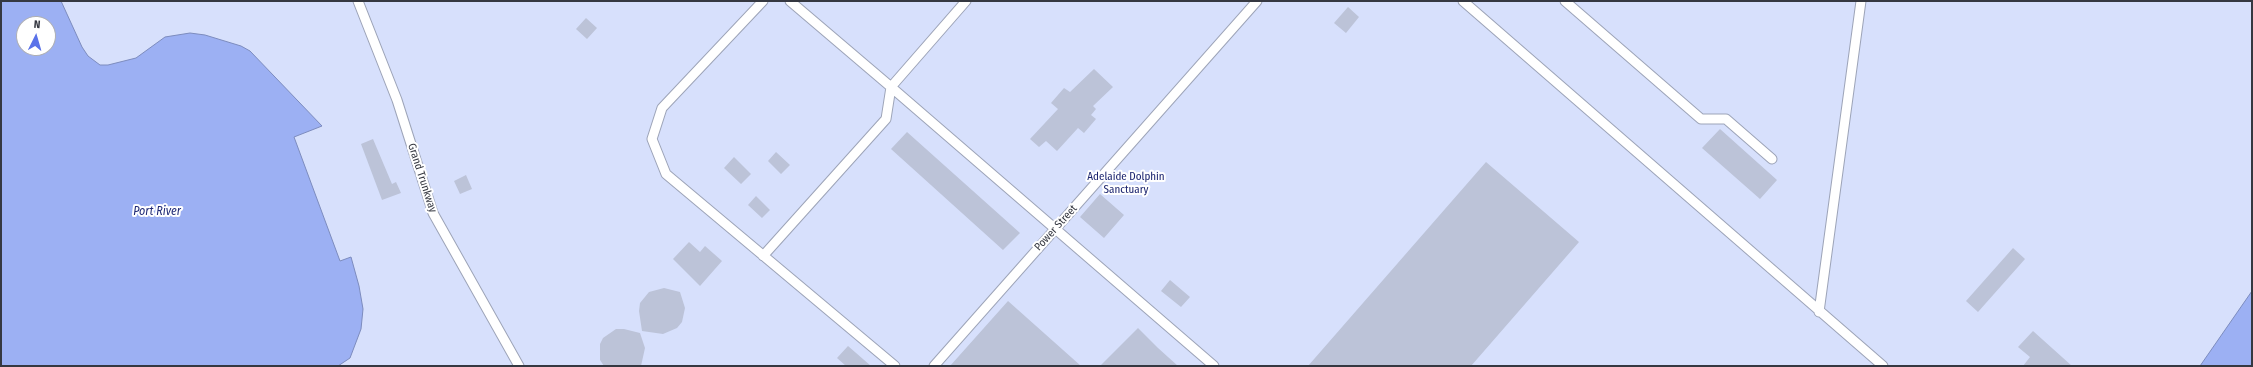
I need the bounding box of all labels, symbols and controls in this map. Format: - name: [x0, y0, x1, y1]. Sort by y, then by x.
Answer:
- north arrow: [16, 16, 56, 56]
- text: N: [33, 18, 41, 31]
- street label: Grand Trunkway: [405, 142, 439, 214]
- park label: Adelaide Dolphin Sanctuary: [1087, 170, 1165, 196]
- street label: Power Street: [1032, 202, 1080, 254]
- water label: Port River: [133, 205, 181, 219]

